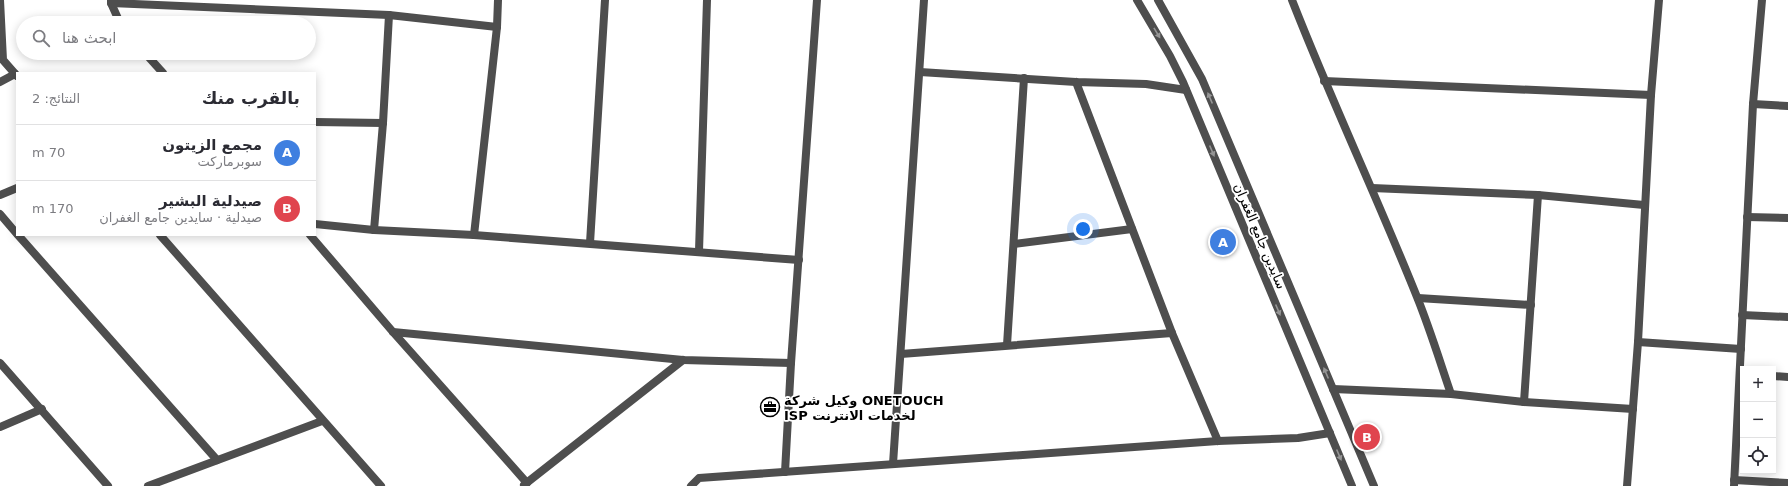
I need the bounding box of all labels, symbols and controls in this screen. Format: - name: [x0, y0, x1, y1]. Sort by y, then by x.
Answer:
- search box: [16, 16, 316, 60]
- icon: search: [30, 27, 52, 49]
- one-way arrow: [1153, 27, 1160, 39]
- text: ابحث هنا: [62, 29, 117, 47]
- text: بالقرب منك: [202, 88, 300, 108]
- text: النتائج: 2: [32, 91, 80, 106]
- one-way arrow: [1207, 92, 1213, 104]
- text: مجمع الزيتون: [162, 136, 262, 154]
- text: 70 m: [32, 145, 65, 160]
- text: A: [282, 145, 292, 160]
- one-way arrow: [1208, 145, 1215, 157]
- text: سوبرماركت: [197, 154, 262, 169]
- street label: سايدين جامع الغفران: [1230, 181, 1289, 292]
- text: صيدلية البشير: [159, 192, 262, 210]
- text: 170 m: [32, 201, 74, 216]
- text: B: [282, 201, 292, 216]
- text: صيدلية · سايدين جامع الغفران: [99, 210, 262, 225]
- your location: [1073, 219, 1093, 239]
- pin: A: [1210, 227, 1236, 257]
- one-way arrow: [1275, 304, 1281, 315]
- one-way arrow: [1323, 366, 1329, 378]
- map controls: [1740, 366, 1776, 474]
- button: +: [1740, 366, 1776, 402]
- place label: وكيل شركة ONETOUCH ISP لخدمات الانترنت: [784, 393, 944, 423]
- office icon: وكيل شركة ONETOUCH ISP لخدمات الانترنت: [759, 396, 781, 418]
- button: −: [1740, 402, 1776, 438]
- pin: B: [1354, 422, 1380, 452]
- button: locate: [1740, 438, 1776, 474]
- one-way arrow: [1336, 450, 1342, 461]

